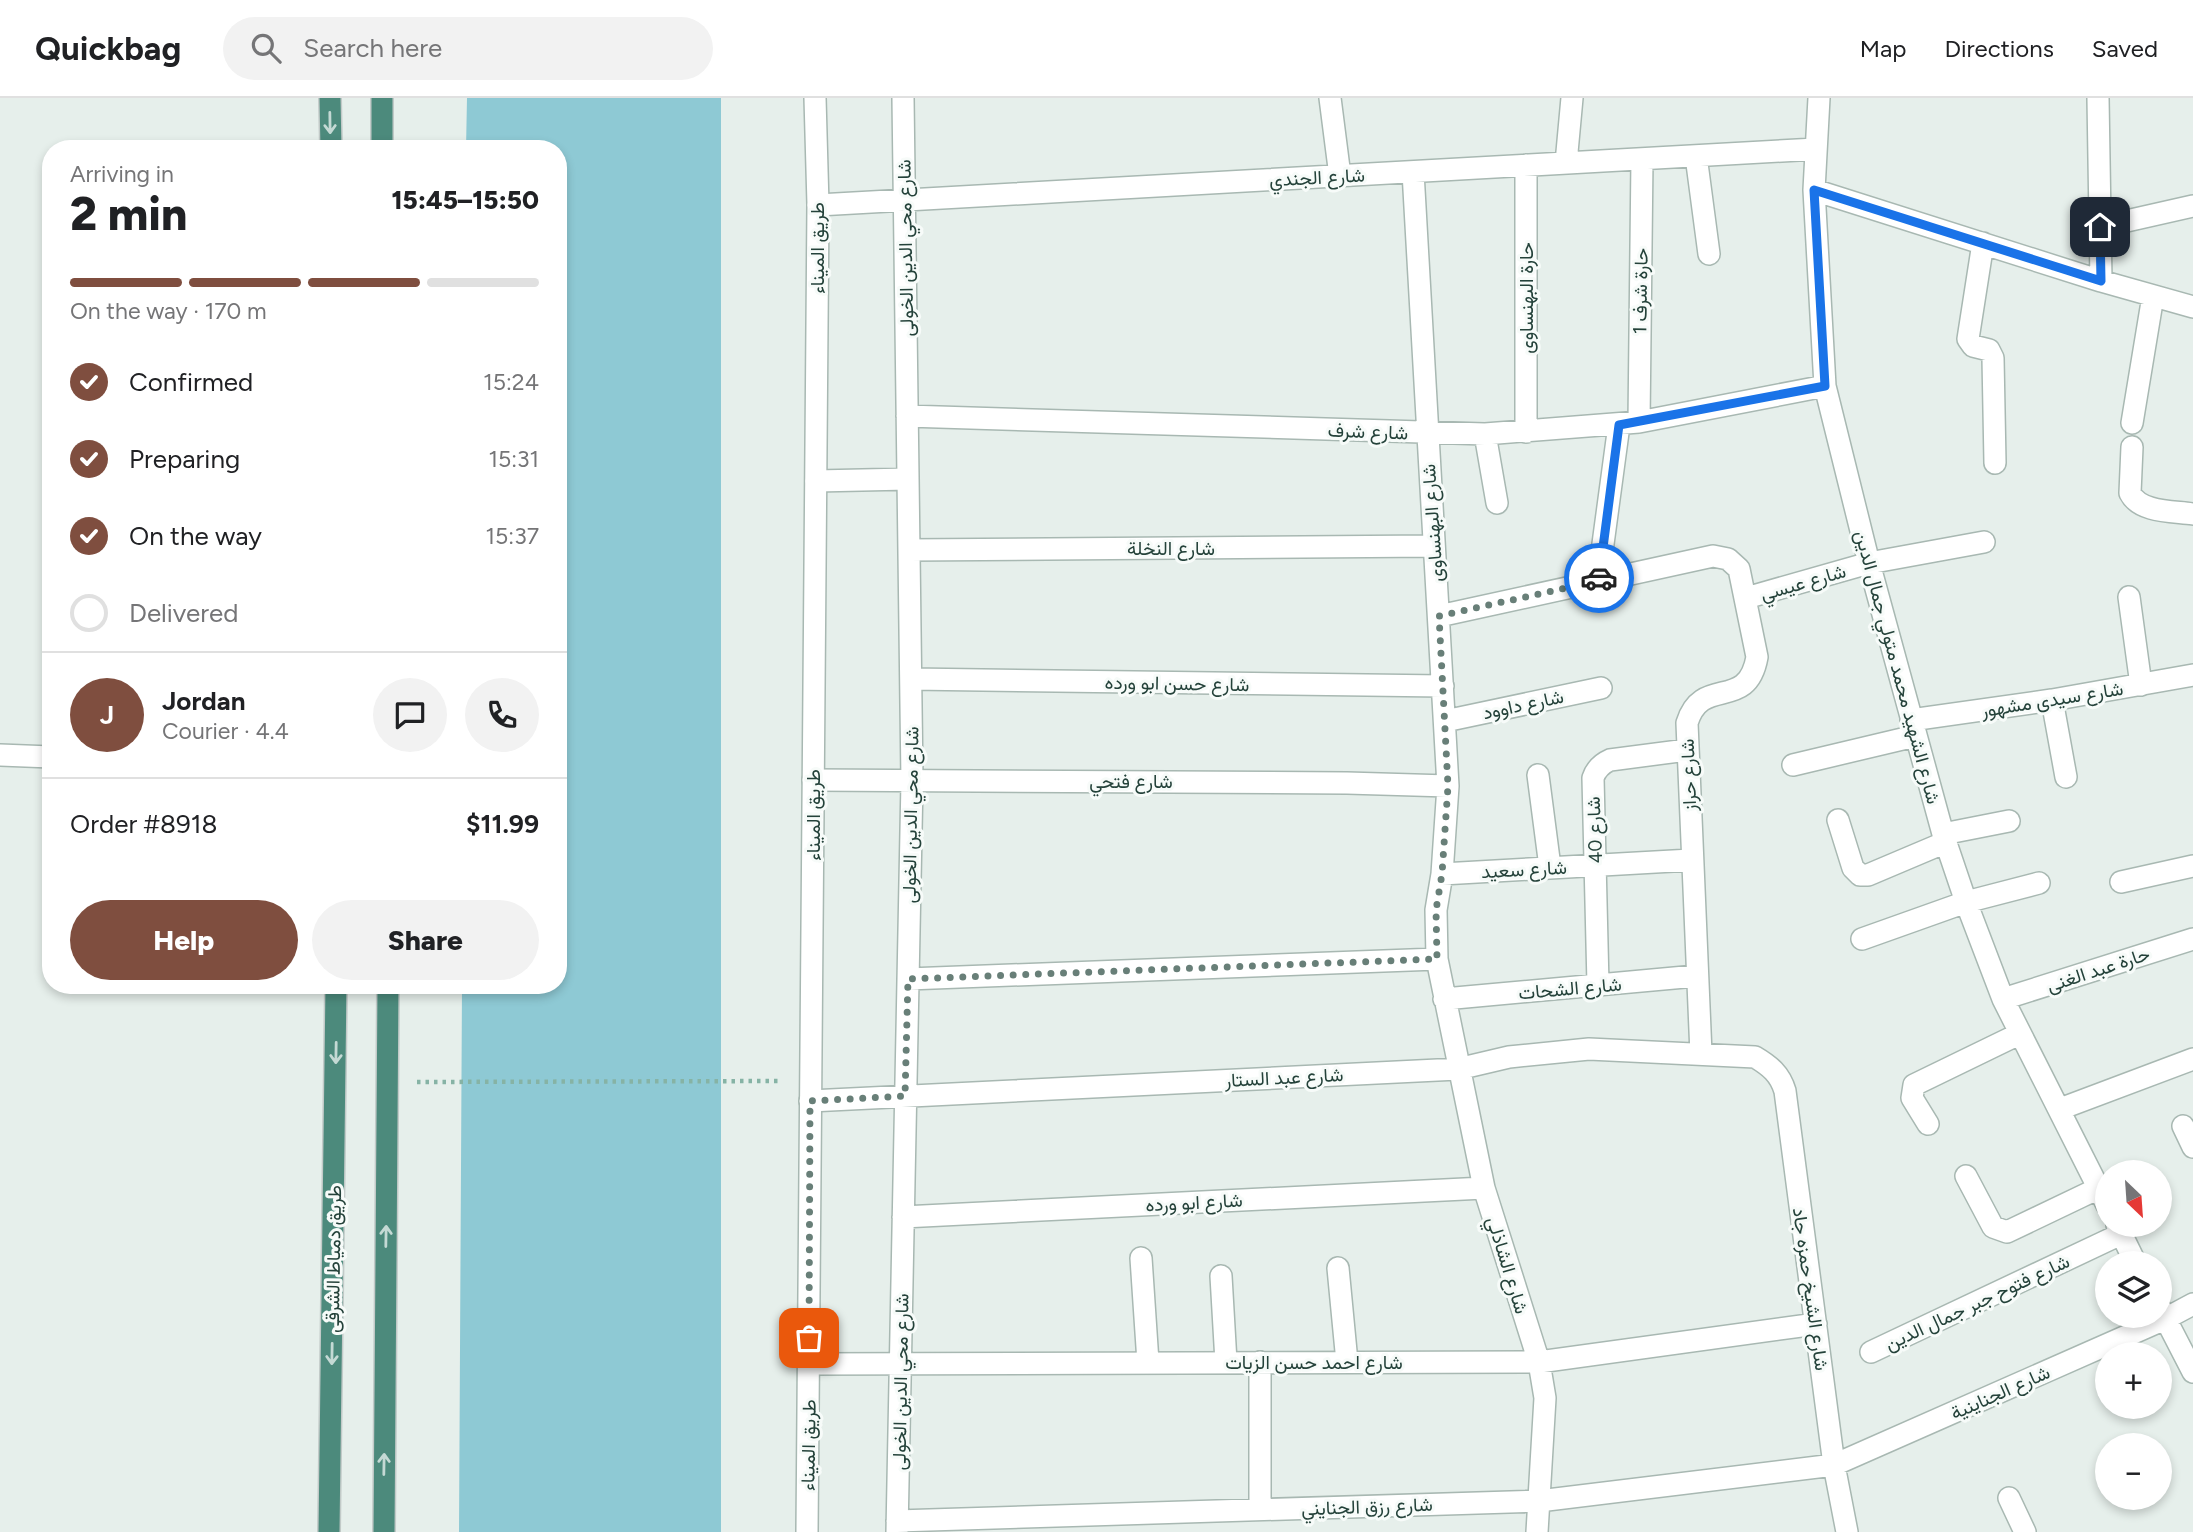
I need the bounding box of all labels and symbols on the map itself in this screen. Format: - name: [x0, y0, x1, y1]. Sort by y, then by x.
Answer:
- one-way arrow: [323, 112, 337, 135]
- street label: شارع محي الدين الخولى: [892, 159, 923, 337]
- street label: شارع الجندي: [1269, 164, 1366, 195]
- pin: [2070, 197, 2130, 257]
- street label: طريق الميناء: [806, 202, 829, 294]
- street label: حارة البهنساوى: [1515, 242, 1538, 354]
- street label: حارة شرف 1: [1628, 248, 1653, 334]
- street label: شارع شرف: [1327, 419, 1409, 445]
- street label: شارع البهنساوى: [1417, 463, 1449, 583]
- street label: شارع الشهيد محمد متولي جمال الدين: [1846, 528, 1945, 808]
- street label: شارع النخلة: [1127, 537, 1215, 561]
- courier: [1564, 543, 1634, 613]
- street label: شارع عيسي: [1758, 559, 1850, 610]
- street label: شارع حسن ابو ورده: [1104, 671, 1250, 697]
- street label: شارع سيدى مشهور: [1978, 677, 2125, 723]
- street label: شارع داوود: [1480, 685, 1566, 725]
- street label: شارع محي الدين الخولى: [897, 726, 928, 904]
- street label: شارع حراز: [1676, 738, 1702, 813]
- street label: طريق الميناء: [802, 769, 825, 861]
- street label: شارع فتحي: [1089, 770, 1173, 797]
- street label: شارع 40: [1582, 796, 1608, 864]
- street label: شارع سعيد: [1481, 856, 1568, 884]
- street label: حارة عبد الغنى: [2044, 942, 2153, 997]
- street label: شارع الشحات: [1518, 973, 1623, 1005]
- one-way arrow: [329, 1042, 342, 1065]
- street label: شارع عبد الستار: [1223, 1063, 1344, 1093]
- north arrow: [2095, 1160, 2172, 1237]
- street label: طريق دمياط الشرقى: [321, 1185, 346, 1333]
- street label: شارع ابو ورده: [1145, 1188, 1243, 1218]
- street label: شارع الشيخ حمزه جاد: [1786, 1206, 1833, 1372]
- street label: شارع الشاذلي: [1478, 1214, 1533, 1318]
- one-way arrow: [379, 1225, 393, 1248]
- street label: شارع فتوح جبر جمال الدين: [1881, 1249, 2074, 1356]
- street label: شارع محي الدين الخولى: [887, 1293, 918, 1471]
- pin: [779, 1308, 839, 1368]
- one-way arrow: [325, 1343, 339, 1366]
- street label: شارع احمد حسن الزيات: [1225, 1351, 1403, 1375]
- street label: شارع الجناينية: [1947, 1360, 2054, 1425]
- street label: طريق الميناء: [796, 1399, 821, 1491]
- one-way arrow: [377, 1453, 391, 1476]
- street label: شارع رزق الجنايني: [1301, 1493, 1433, 1524]

